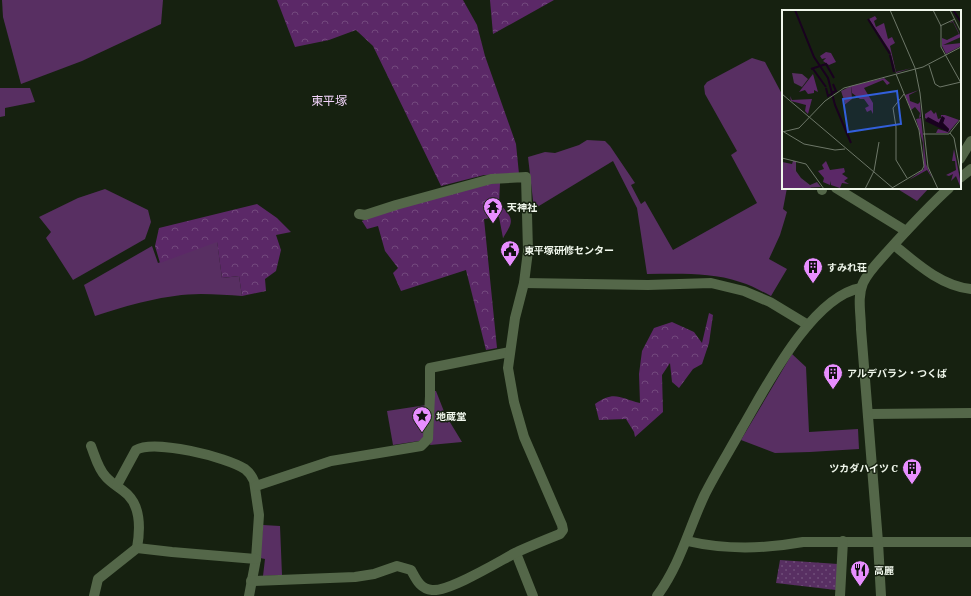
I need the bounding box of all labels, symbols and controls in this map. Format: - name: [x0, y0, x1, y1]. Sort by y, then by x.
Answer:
- inset map: [782, 10, 961, 189]
- district label: 東平塚: [311, 93, 347, 108]
- temple icon: 天神社: [482, 196, 504, 224]
- place label: 天神社: [507, 201, 538, 214]
- public building icon: 東平塚研修センター: [499, 239, 521, 267]
- place label: 東平塚研修センター: [524, 244, 614, 257]
- building icon: すみれ荘: [802, 256, 824, 284]
- place label: すみれ荘: [827, 261, 867, 274]
- building icon: アルデバラン・つくば: [822, 362, 844, 390]
- place label: アルデバラン・つくば: [847, 367, 947, 380]
- place icon: 地蔵堂: [411, 405, 433, 433]
- place label: 地蔵堂: [436, 410, 466, 423]
- building icon: ツカダハイツ C: [901, 457, 923, 485]
- place label: ツカダハイツ C: [829, 462, 898, 475]
- restaurant icon: 高麗: [849, 559, 871, 587]
- place label: 高麗: [874, 564, 894, 577]

